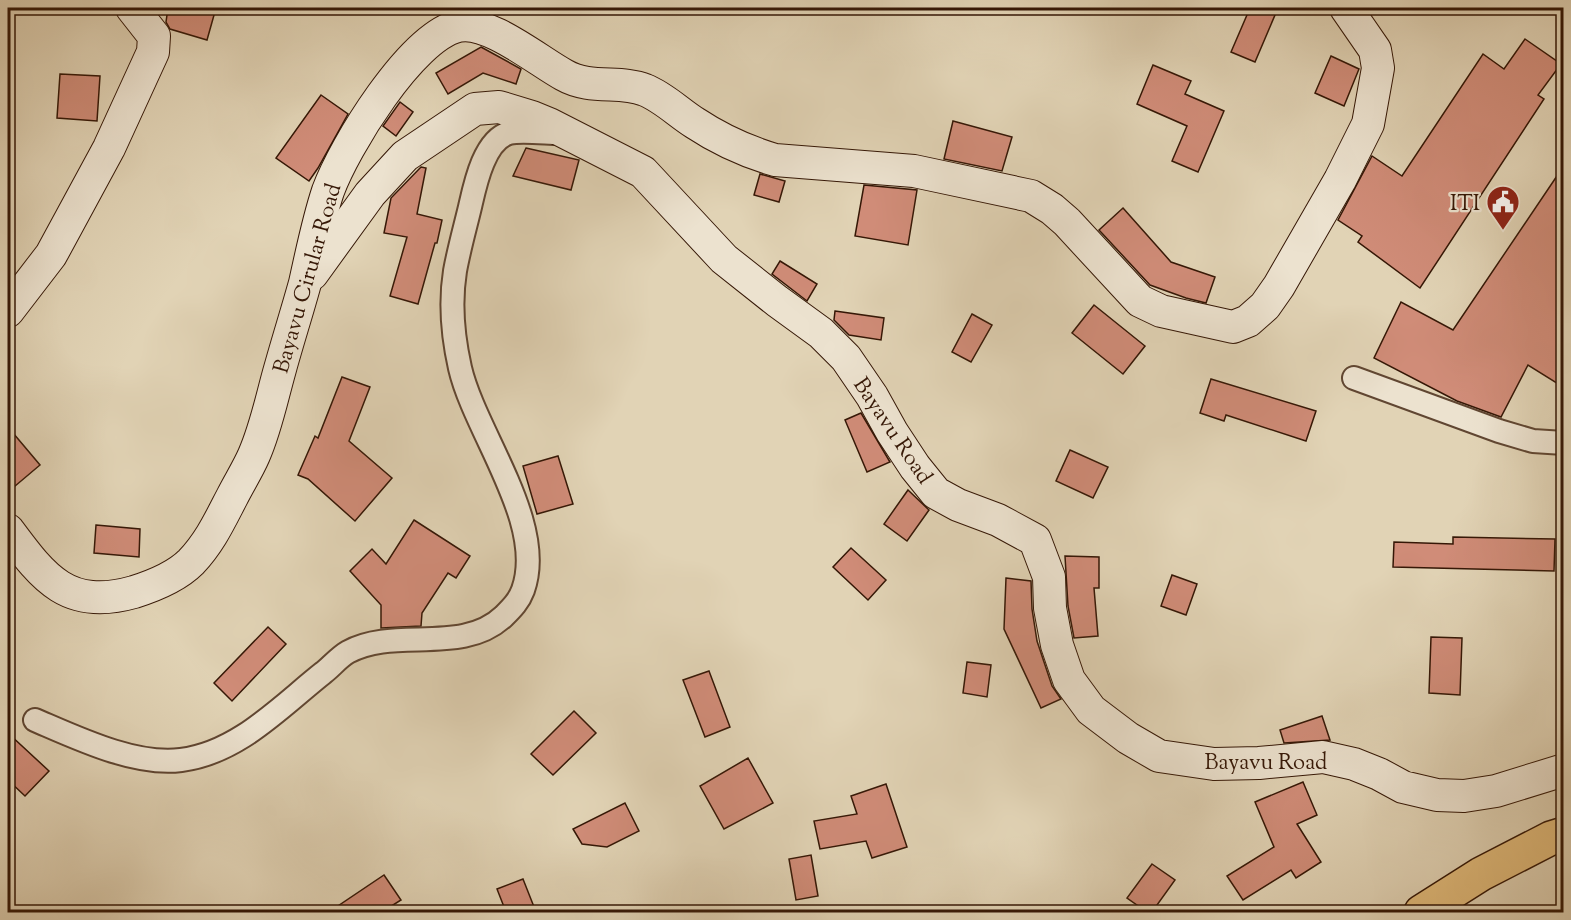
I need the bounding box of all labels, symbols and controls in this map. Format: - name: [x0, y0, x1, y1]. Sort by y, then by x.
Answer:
- street label: Bayavu Cirular Road: [266, 180, 351, 378]
- public building icon: ITI: [1485, 184, 1521, 231]
- place label: ITI: [1450, 189, 1480, 221]
- street label: Bayavu Road: [844, 372, 939, 492]
- street label: Bayavu Road: [1205, 748, 1327, 780]

